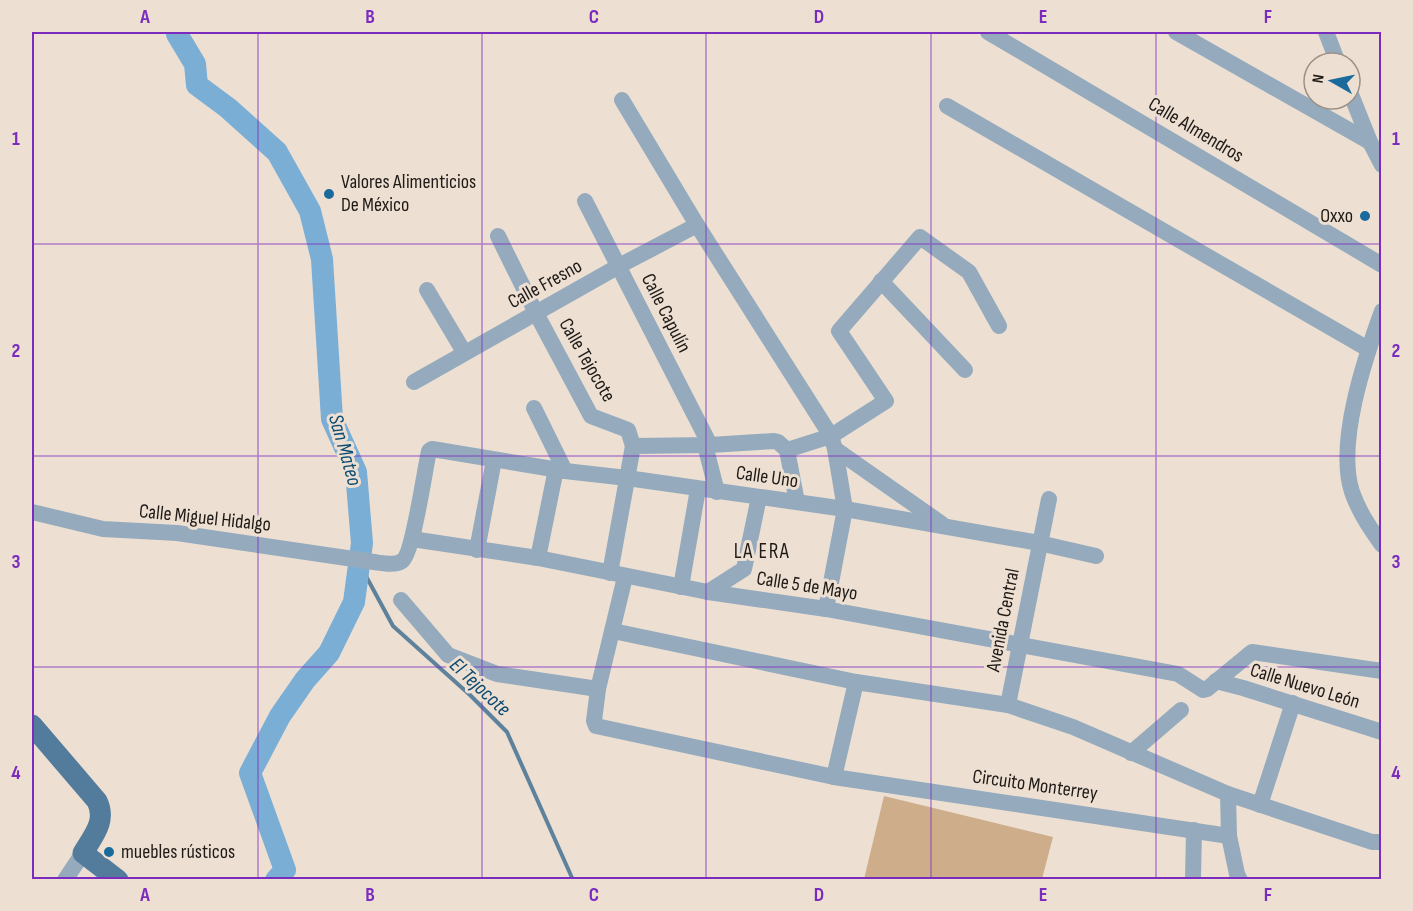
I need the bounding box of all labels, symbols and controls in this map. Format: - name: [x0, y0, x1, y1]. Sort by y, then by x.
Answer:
- text: A: [139, 5, 150, 29]
- text: B: [365, 5, 375, 29]
- text: C: [589, 5, 599, 29]
- text: D: [814, 5, 824, 29]
- text: E: [1039, 5, 1047, 29]
- text: F: [1264, 5, 1272, 29]
- north arrow: [1302, 51, 1362, 111]
- text: N: [1309, 73, 1329, 85]
- street label: Calle Almendros: [1144, 92, 1248, 168]
- text: 1: [12, 127, 20, 151]
- text: 1: [1392, 127, 1400, 151]
- place label: Valores Alimenticios De México: [341, 170, 476, 217]
- marker: Valores Alimenticios De México: [322, 187, 336, 201]
- place label: Oxxo: [1320, 204, 1353, 228]
- marker: Oxxo: [1358, 209, 1372, 223]
- street label: Calle Fresno: [504, 254, 586, 314]
- street label: Calle Capulín: [636, 269, 696, 357]
- street label: Calle Tejocote: [553, 314, 621, 406]
- text: 2: [12, 339, 20, 363]
- text: 2: [1392, 339, 1400, 363]
- water label: San Mateo: [323, 411, 367, 489]
- street label: Calle Uno: [734, 461, 800, 493]
- street label: Calle Miguel Hidalgo: [138, 499, 272, 537]
- district label: LA ERA: [734, 539, 790, 564]
- text: 3: [12, 550, 21, 574]
- text: 3: [1392, 550, 1401, 574]
- street label: Calle 5 de Mayo: [755, 566, 859, 606]
- street label: Avenida Central: [981, 566, 1025, 675]
- water label: El Tejocote: [444, 653, 516, 721]
- street label: Calle Nuevo León: [1247, 658, 1363, 714]
- text: 4: [11, 761, 21, 785]
- text: 4: [1391, 761, 1401, 785]
- street label: Circuito Monterrey: [971, 764, 1099, 806]
- place label: muebles rústicos: [121, 840, 235, 864]
- marker: muebles rústicos: [102, 845, 116, 859]
- text: A: [139, 883, 150, 907]
- text: B: [365, 883, 375, 907]
- text: C: [589, 883, 599, 907]
- text: D: [814, 883, 824, 907]
- text: E: [1039, 883, 1047, 907]
- text: F: [1264, 883, 1272, 907]

